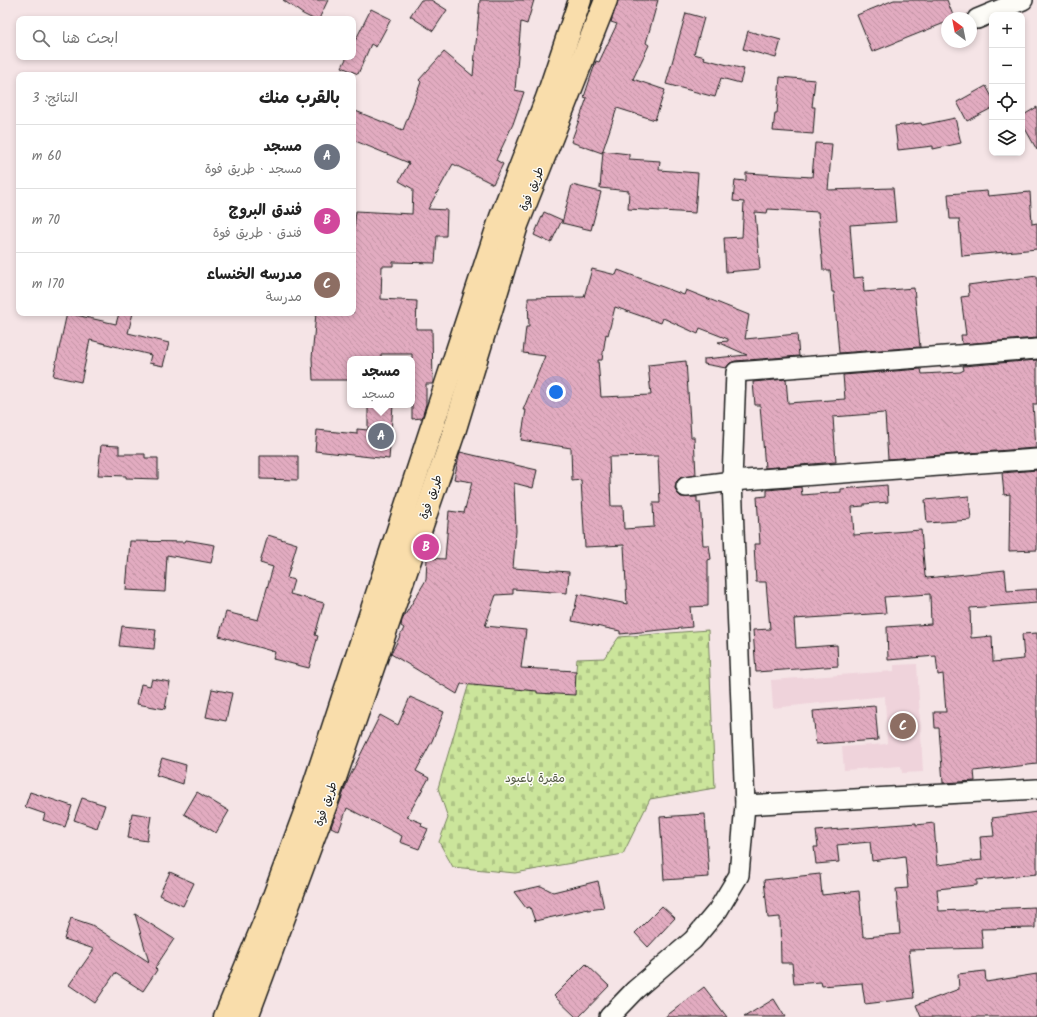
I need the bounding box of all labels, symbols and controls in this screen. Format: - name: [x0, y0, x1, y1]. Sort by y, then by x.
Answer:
- north arrow: [941, 12, 977, 48]
- map controls: [989, 12, 1025, 156]
- button: +: [989, 12, 1025, 48]
- search box: [16, 16, 356, 60]
- icon: search: [30, 27, 52, 49]
- text: ابحث هنا: [62, 27, 118, 51]
- button: −: [989, 48, 1025, 84]
- button: locate: [989, 84, 1025, 120]
- text: بالقرب منك: [259, 85, 340, 112]
- text: النتائج: 3: [32, 88, 78, 109]
- button: layers: [989, 120, 1025, 156]
- text: مسجد: [264, 135, 302, 159]
- text: 60 m: [32, 146, 61, 167]
- text: A: [323, 146, 331, 167]
- text: مسجد · طريق فوة: [205, 159, 302, 180]
- street label: طريق فوة: [514, 164, 550, 214]
- text: فندق البروج: [229, 199, 302, 223]
- text: 70 m: [32, 210, 60, 231]
- text: B: [323, 210, 331, 231]
- text: فندق · طريق فوة: [213, 223, 302, 244]
- text: مدرسه الخنساء: [206, 263, 302, 287]
- text: 170 m: [32, 274, 64, 295]
- text: C: [323, 274, 331, 295]
- text: مدرسة: [266, 287, 302, 308]
- popup: [347, 356, 415, 408]
- text: مسجد: [362, 360, 400, 384]
- your location: [546, 382, 566, 402]
- text: مسجد: [362, 384, 395, 405]
- pin: A: [368, 421, 394, 451]
- street label: طريق فوة: [414, 472, 448, 522]
- pin: B: [413, 532, 439, 562]
- pin: C: [890, 711, 916, 741]
- park label: مقبرة باعبود: [505, 769, 565, 788]
- street label: طريق فوة: [309, 779, 343, 829]

